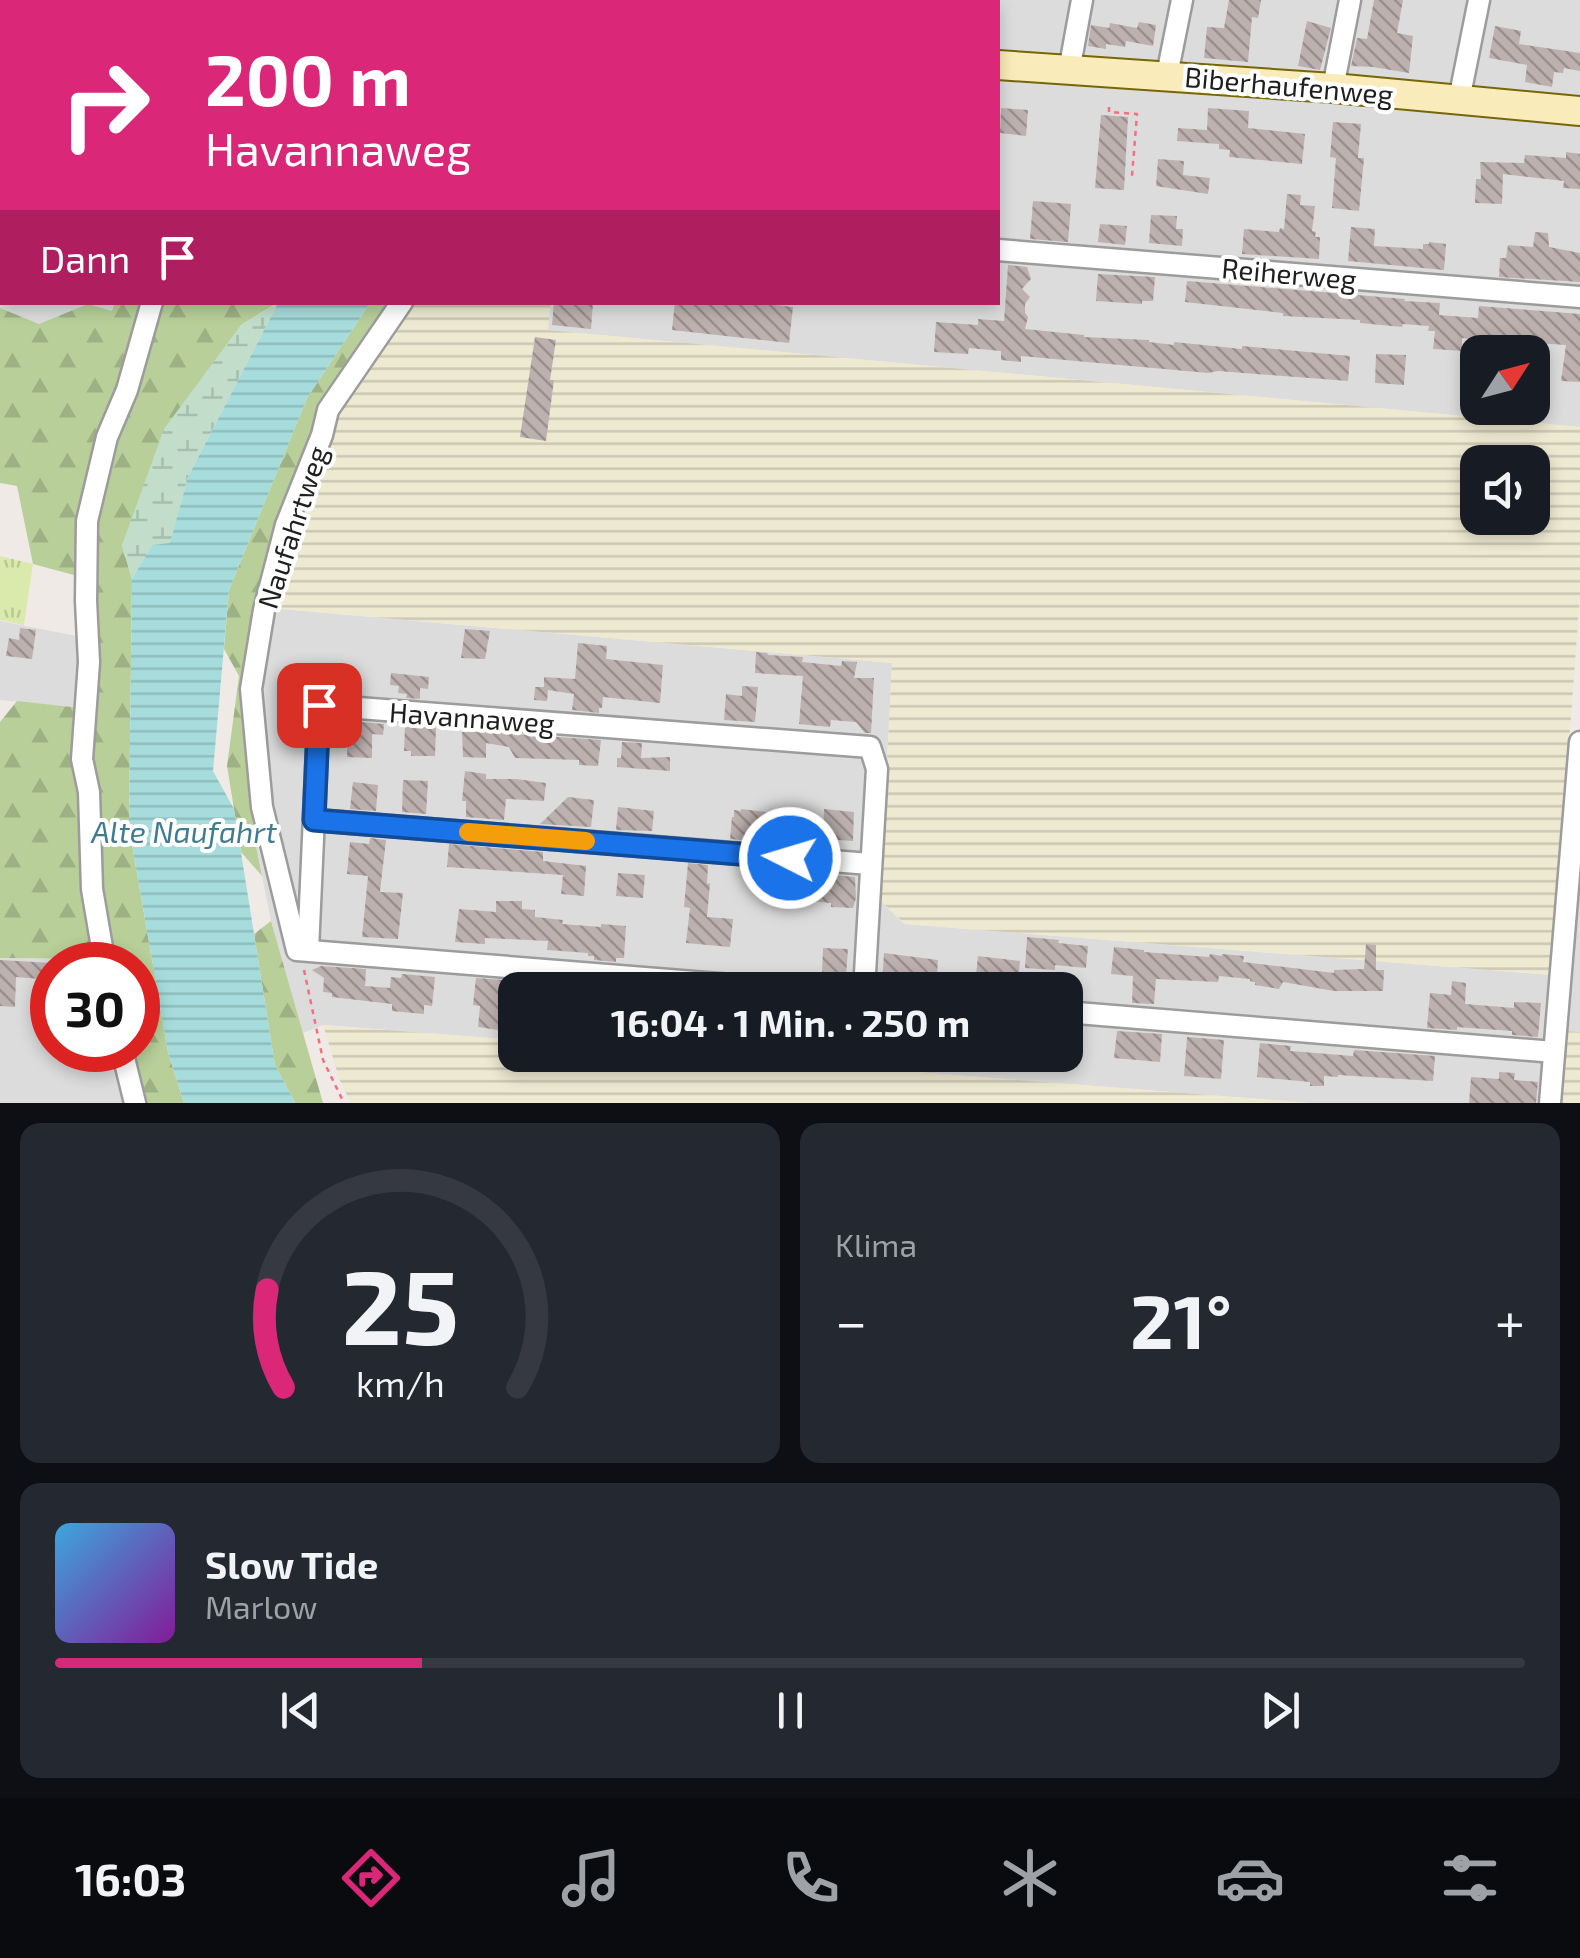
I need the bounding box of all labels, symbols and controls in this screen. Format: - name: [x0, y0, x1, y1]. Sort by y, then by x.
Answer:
- text: 200 m: [205, 36, 411, 120]
- icon: right: [40, 40, 170, 170]
- street label: Biberhaufenweg: [1183, 59, 1395, 111]
- text: Havannaweg: [205, 121, 471, 175]
- icon: arrive: [150, 230, 205, 285]
- text: Dann: [40, 235, 130, 281]
- street label: Reiherweg: [1220, 250, 1358, 296]
- north arrow: [1460, 335, 1550, 425]
- map controls: [1460, 335, 1550, 535]
- street label: Naufahrtweg: [250, 441, 334, 613]
- button: sound: [1460, 445, 1550, 535]
- pin: [277, 663, 362, 748]
- icon: arrive: [292, 678, 347, 733]
- street label: Havannaweg: [388, 694, 556, 740]
- position arrow: [738, 806, 842, 910]
- water label: Alte Naufahrt: [90, 813, 277, 849]
- speed limit sign: 30: [30, 942, 160, 1072]
- text: 16:04 · 1 Min. · 250 m: [611, 999, 970, 1045]
- text: Klima: [835, 1225, 917, 1263]
- text: 25: [341, 1241, 459, 1366]
- text: 21°: [1130, 1274, 1232, 1364]
- text: −: [835, 1287, 867, 1353]
- text: +: [1495, 1287, 1525, 1353]
- text: km/h: [356, 1361, 444, 1404]
- text: Slow Tide: [205, 1541, 378, 1587]
- text: Marlow: [205, 1587, 317, 1625]
- icon: previous: [273, 1683, 328, 1738]
- icon: pause: [763, 1683, 818, 1738]
- icon: next: [1253, 1683, 1308, 1738]
- icon: directions: [336, 1843, 406, 1913]
- icon: music: [556, 1843, 626, 1913]
- icon: phone: [776, 1843, 846, 1913]
- icon: climate: [995, 1843, 1065, 1913]
- icon: car: [1215, 1843, 1285, 1913]
- icon: filters: [1435, 1843, 1505, 1913]
- text: 16:03: [75, 1851, 186, 1905]

